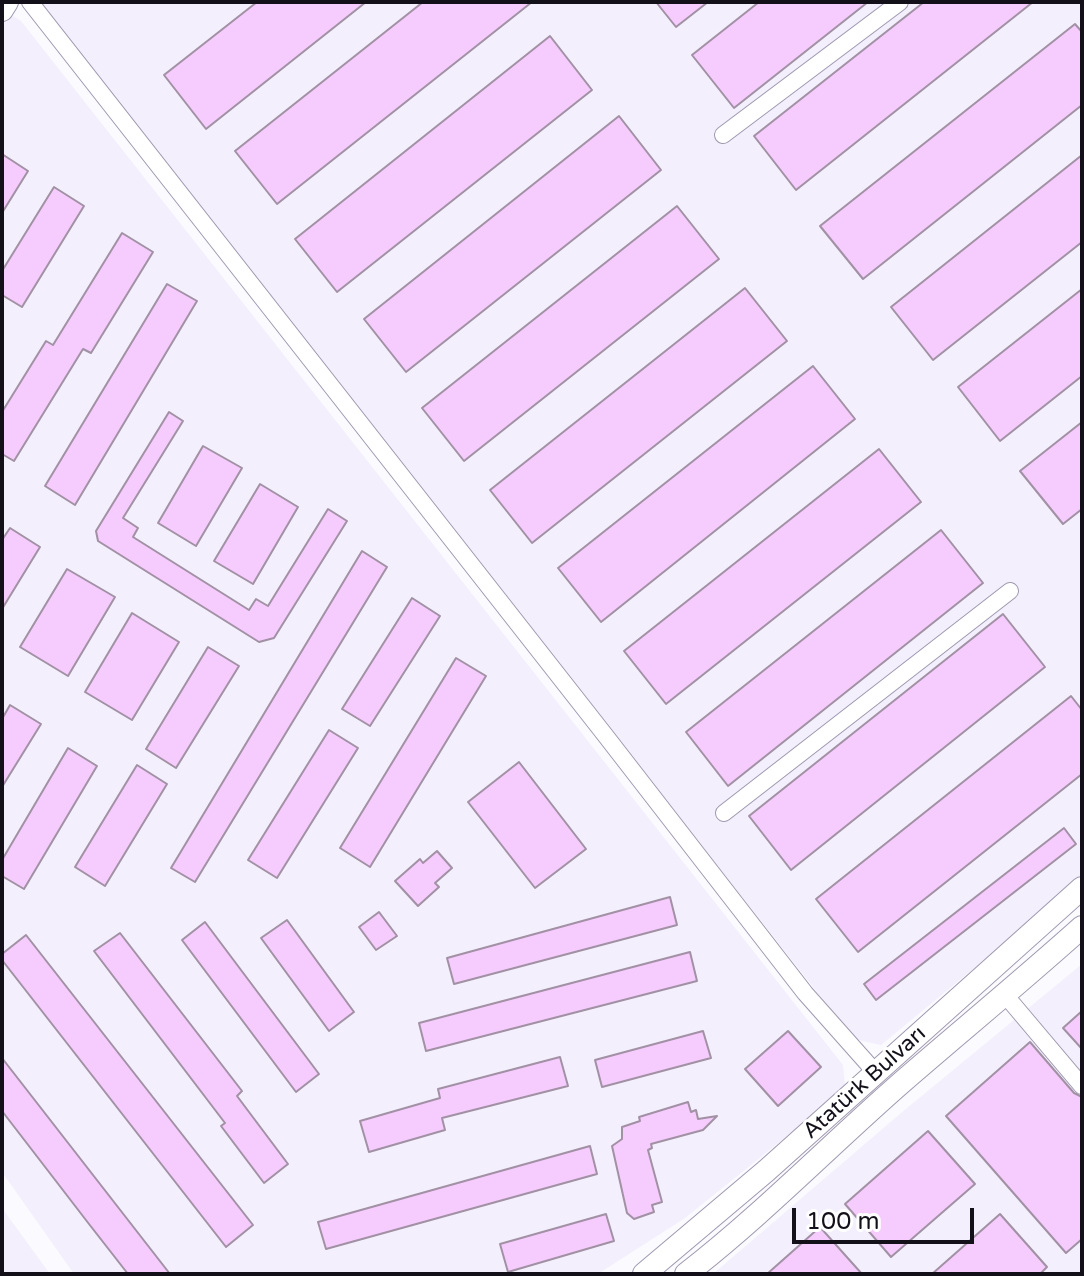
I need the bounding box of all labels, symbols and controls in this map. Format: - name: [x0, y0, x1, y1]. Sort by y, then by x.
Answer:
- street label: Atatürk Bulvarı: [798, 1021, 932, 1145]
- scale bar: [796, 1192, 978, 1242]
- text: 100 m: [806, 1207, 880, 1236]

